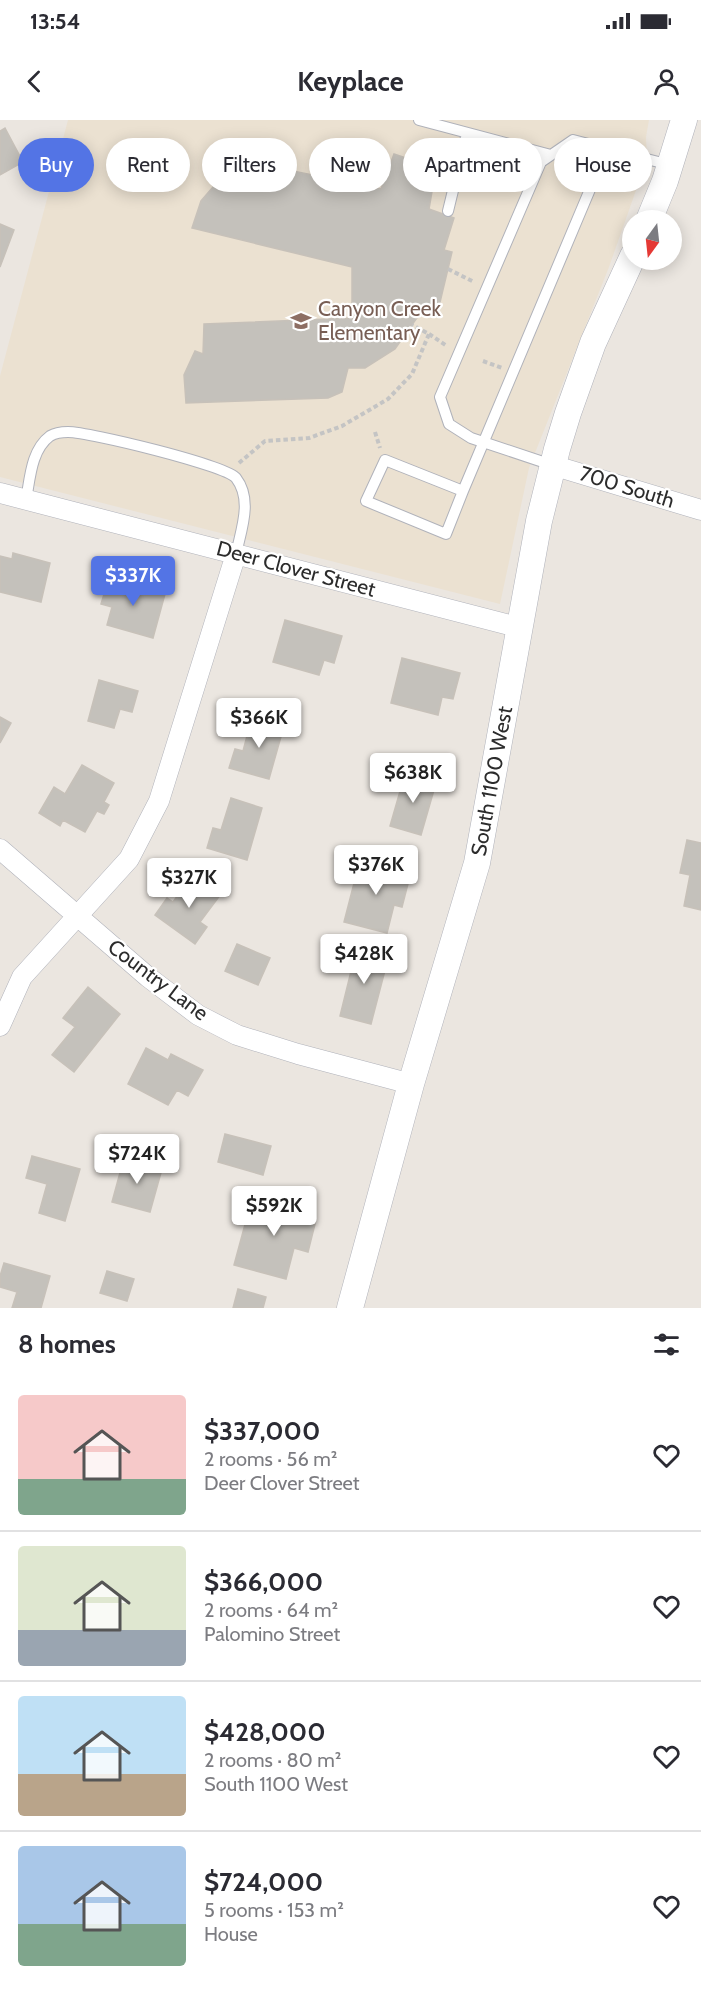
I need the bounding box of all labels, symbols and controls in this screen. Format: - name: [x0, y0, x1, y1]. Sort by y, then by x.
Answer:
- text: 13:54: [30, 8, 80, 35]
- icon: back: [18, 65, 51, 98]
- text: Keyplace: [297, 65, 404, 98]
- icon: person: [650, 65, 683, 98]
- chip: Buy: [18, 138, 94, 192]
- chip: Rent: [106, 138, 190, 192]
- chip: Filters: [202, 138, 297, 192]
- chip: New: [309, 138, 391, 192]
- chip: Apartment: [403, 138, 542, 192]
- chip: House: [554, 138, 652, 192]
- north arrow: [622, 210, 682, 270]
- map controls: [622, 210, 682, 270]
- place label: Canyon Creek Elementary: [318, 296, 442, 345]
- school or university icon: Canyon Creek Elementary: [289, 309, 313, 333]
- street label: 700 South: [577, 460, 678, 513]
- street label: Deer Clover Street: [214, 535, 378, 602]
- pin: $337K: [91, 556, 175, 607]
- text: $337K: [105, 563, 161, 587]
- pin: $366K: [217, 698, 301, 749]
- street label: South 1100 West: [466, 704, 517, 858]
- text: $366K: [230, 705, 288, 729]
- pin: $638K: [371, 753, 455, 804]
- text: $638K: [384, 760, 442, 784]
- pin: $376K: [334, 845, 418, 896]
- text: $376K: [348, 852, 404, 876]
- pin: $327K: [147, 858, 231, 909]
- text: $327K: [161, 865, 217, 889]
- street label: Country Lane: [103, 934, 213, 1026]
- pin: $428K: [322, 934, 406, 985]
- text: $428K: [334, 941, 394, 965]
- pin: $724K: [95, 1134, 179, 1185]
- text: $724K: [108, 1141, 166, 1165]
- pin: $592K: [232, 1186, 316, 1237]
- text: $592K: [246, 1193, 302, 1217]
- text: 8 homes: [18, 1328, 116, 1360]
- icon: filters: [650, 1328, 683, 1361]
- text: $337,000: [204, 1415, 320, 1447]
- icon: home: [66, 1419, 138, 1491]
- icon: heart: [650, 1439, 683, 1472]
- text: 2 rooms · 56 m²: [204, 1447, 337, 1471]
- text: Deer Clover Street: [204, 1471, 360, 1495]
- text: $366,000: [204, 1566, 323, 1598]
- icon: home: [66, 1570, 138, 1642]
- icon: heart: [650, 1590, 683, 1623]
- text: 2 rooms · 64 m²: [204, 1598, 338, 1622]
- text: Palomino Street: [204, 1622, 340, 1646]
- text: $428,000: [204, 1716, 326, 1748]
- icon: home: [66, 1720, 138, 1792]
- icon: heart: [650, 1740, 683, 1773]
- text: 2 rooms · 80 m²: [204, 1748, 341, 1772]
- text: South 1100 West: [204, 1772, 348, 1796]
- text: $724,000: [204, 1866, 323, 1898]
- icon: home: [66, 1870, 138, 1942]
- icon: heart: [650, 1890, 683, 1923]
- text: 5 rooms · 153 m²: [204, 1898, 344, 1922]
- text: House: [204, 1922, 258, 1946]

